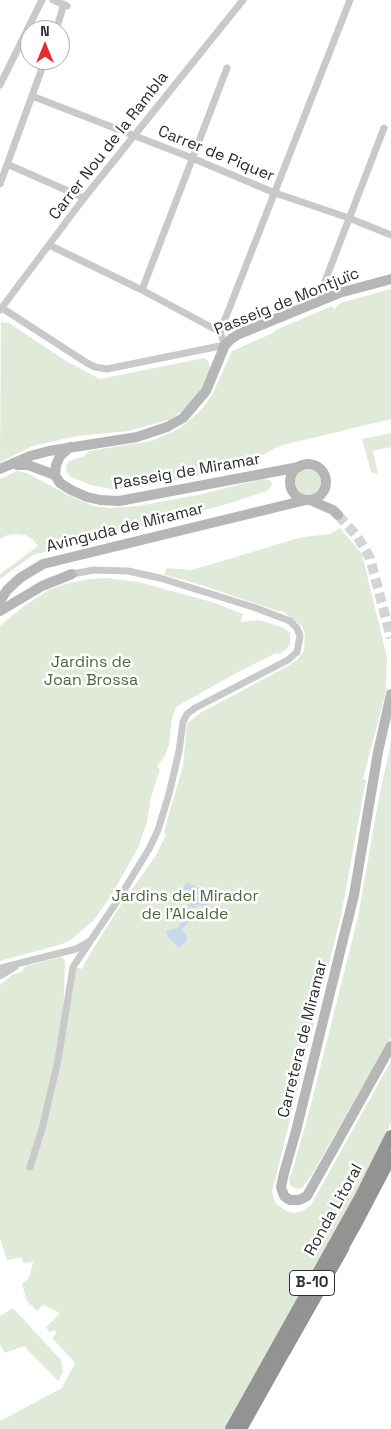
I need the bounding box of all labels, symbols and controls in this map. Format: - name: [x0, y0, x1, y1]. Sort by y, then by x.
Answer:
- north arrow: [20, 20, 70, 70]
- text: N: [40, 22, 50, 40]
- street label: Carrer Nou de la Rambla: [45, 68, 173, 224]
- street label: Carrer de Piquer: [155, 122, 277, 186]
- street label: Passeig de Montjuïc: [212, 264, 362, 340]
- street label: Passeig de Miramar: [112, 450, 262, 494]
- street label: Avinguda de Miramar: [44, 499, 206, 557]
- park label: Jardins de Joan Brossa: [44, 653, 138, 691]
- park label: Jardins del Mirador de l'Alcalde: [111, 887, 259, 925]
- street label: Carretera de Miramar: [274, 958, 332, 1120]
- street label: Ronda Litoral: [301, 1161, 367, 1259]
- road number: B-10: [290, 1270, 334, 1296]

